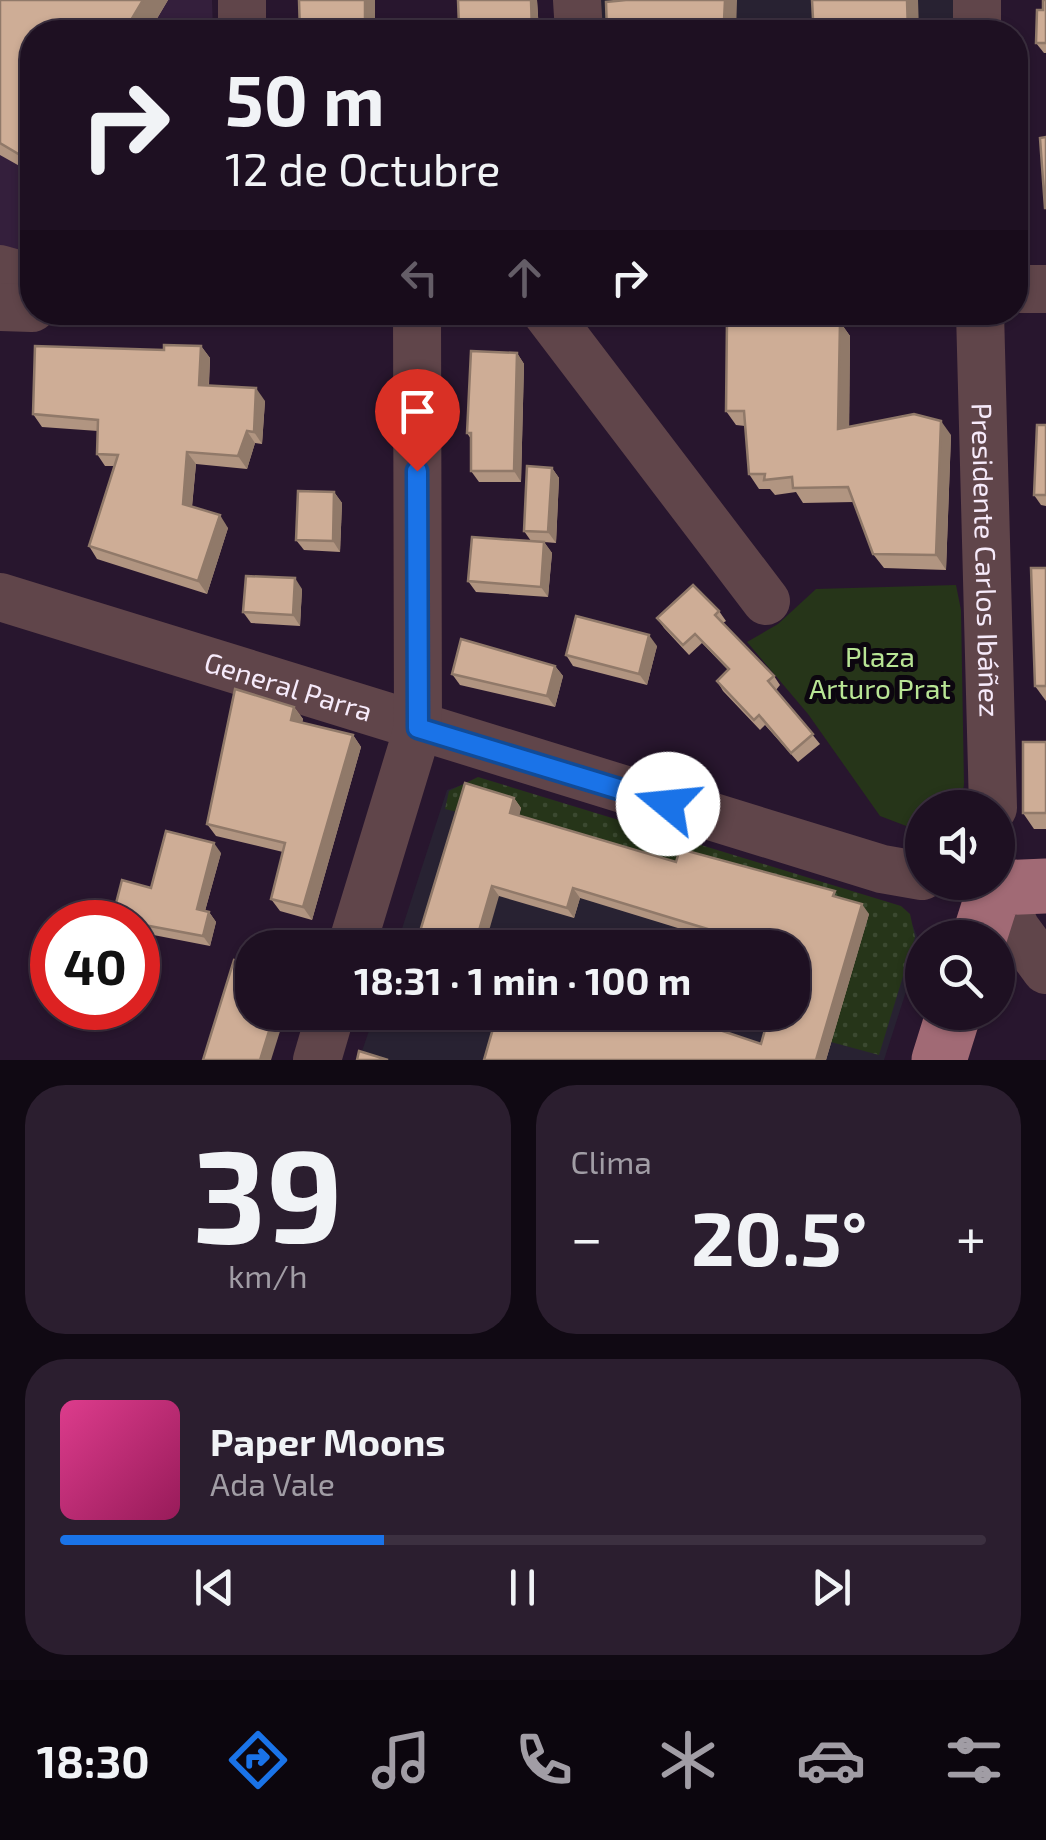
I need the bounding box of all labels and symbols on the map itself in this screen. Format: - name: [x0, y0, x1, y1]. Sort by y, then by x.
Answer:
- pin: [375, 369, 460, 472]
- street label: Presidente Carlos Ibáñez: [965, 402, 1008, 718]
- park label: Plaza Arturo Prat: [809, 639, 951, 705]
- street label: General Parra: [200, 644, 377, 728]
- position arrow: [616, 752, 720, 856]
- speed limit sign: 40: [30, 900, 160, 1030]

